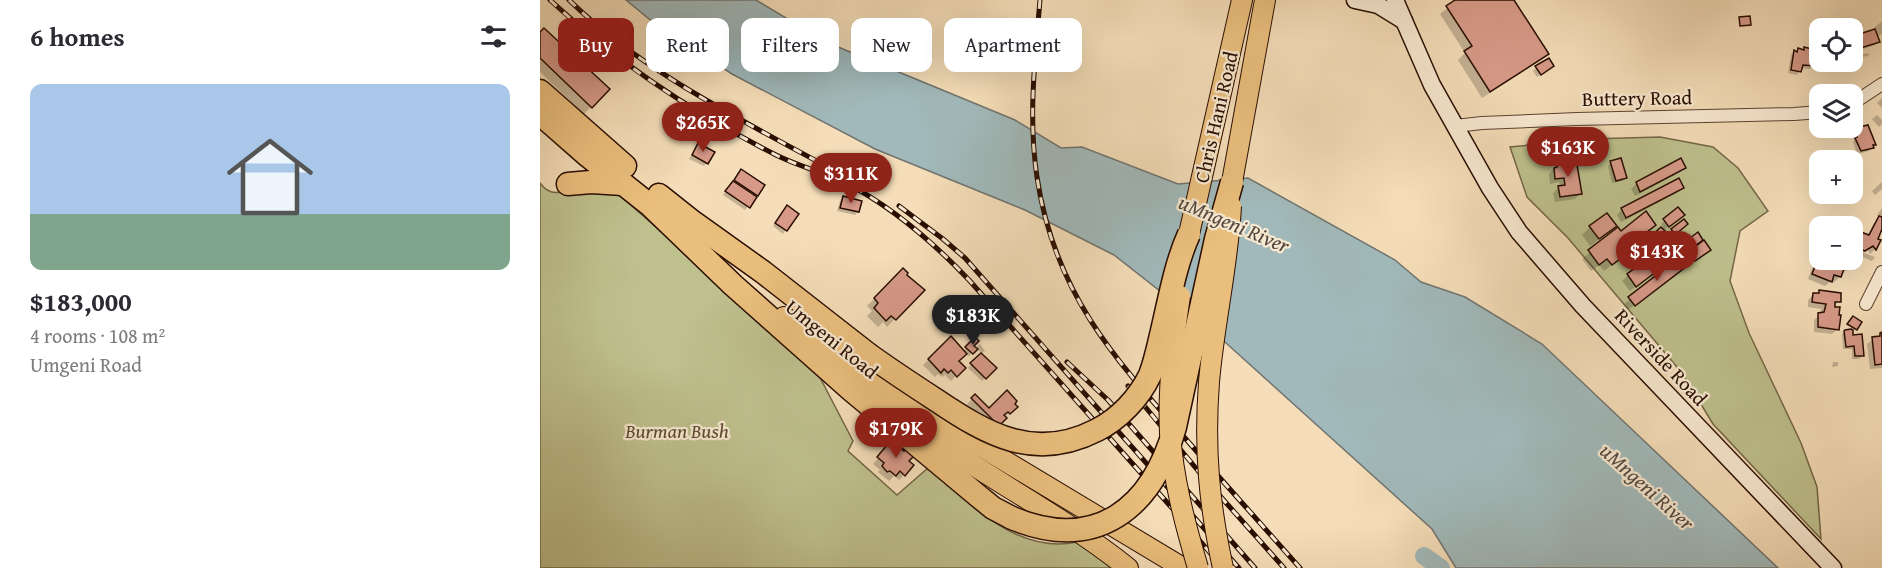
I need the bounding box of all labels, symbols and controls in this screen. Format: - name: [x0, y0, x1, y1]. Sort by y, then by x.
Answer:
- text: 6 homes: [30, 17, 125, 56]
- chip: Buy: [558, 18, 634, 72]
- chip: Rent: [646, 18, 729, 72]
- chip: Filters: [741, 18, 839, 72]
- chip: New: [851, 18, 932, 72]
- chip: Apartment: [944, 18, 1082, 72]
- map controls: [1809, 18, 1863, 270]
- button: locate: [1809, 18, 1863, 72]
- icon: filters: [477, 20, 510, 53]
- street label: Chris Hani Road: [1186, 48, 1245, 185]
- street label: Buttery Road: [1582, 82, 1693, 113]
- button: layers: [1809, 84, 1863, 138]
- pin: $265K: [661, 102, 745, 153]
- text: $265K: [676, 107, 730, 136]
- icon: home: [216, 123, 324, 231]
- pin: $163K: [1526, 127, 1610, 178]
- text: $163K: [1541, 132, 1595, 161]
- button: +: [1809, 150, 1863, 204]
- pin: $311K: [809, 153, 893, 204]
- text: $311K: [824, 158, 878, 187]
- water label: uMngeni River: [1174, 186, 1295, 261]
- button: −: [1809, 216, 1863, 270]
- pin: $143K: [1615, 231, 1699, 282]
- text: $143K: [1630, 236, 1684, 265]
- text: $183,000: [30, 282, 132, 321]
- street label: Umgeni Road: [780, 292, 885, 385]
- pin: $183K: [931, 295, 1015, 346]
- text: $183K: [946, 300, 1000, 329]
- street label: Riverside Road: [1608, 301, 1715, 412]
- text: 4 rooms · 108 m²: [30, 321, 165, 350]
- text: Umgeni Road: [30, 350, 142, 379]
- pin: $179K: [854, 408, 938, 459]
- text: $179K: [869, 413, 923, 442]
- park label: Burman Bush: [624, 416, 729, 445]
- water label: uMngeni River: [1593, 436, 1702, 538]

